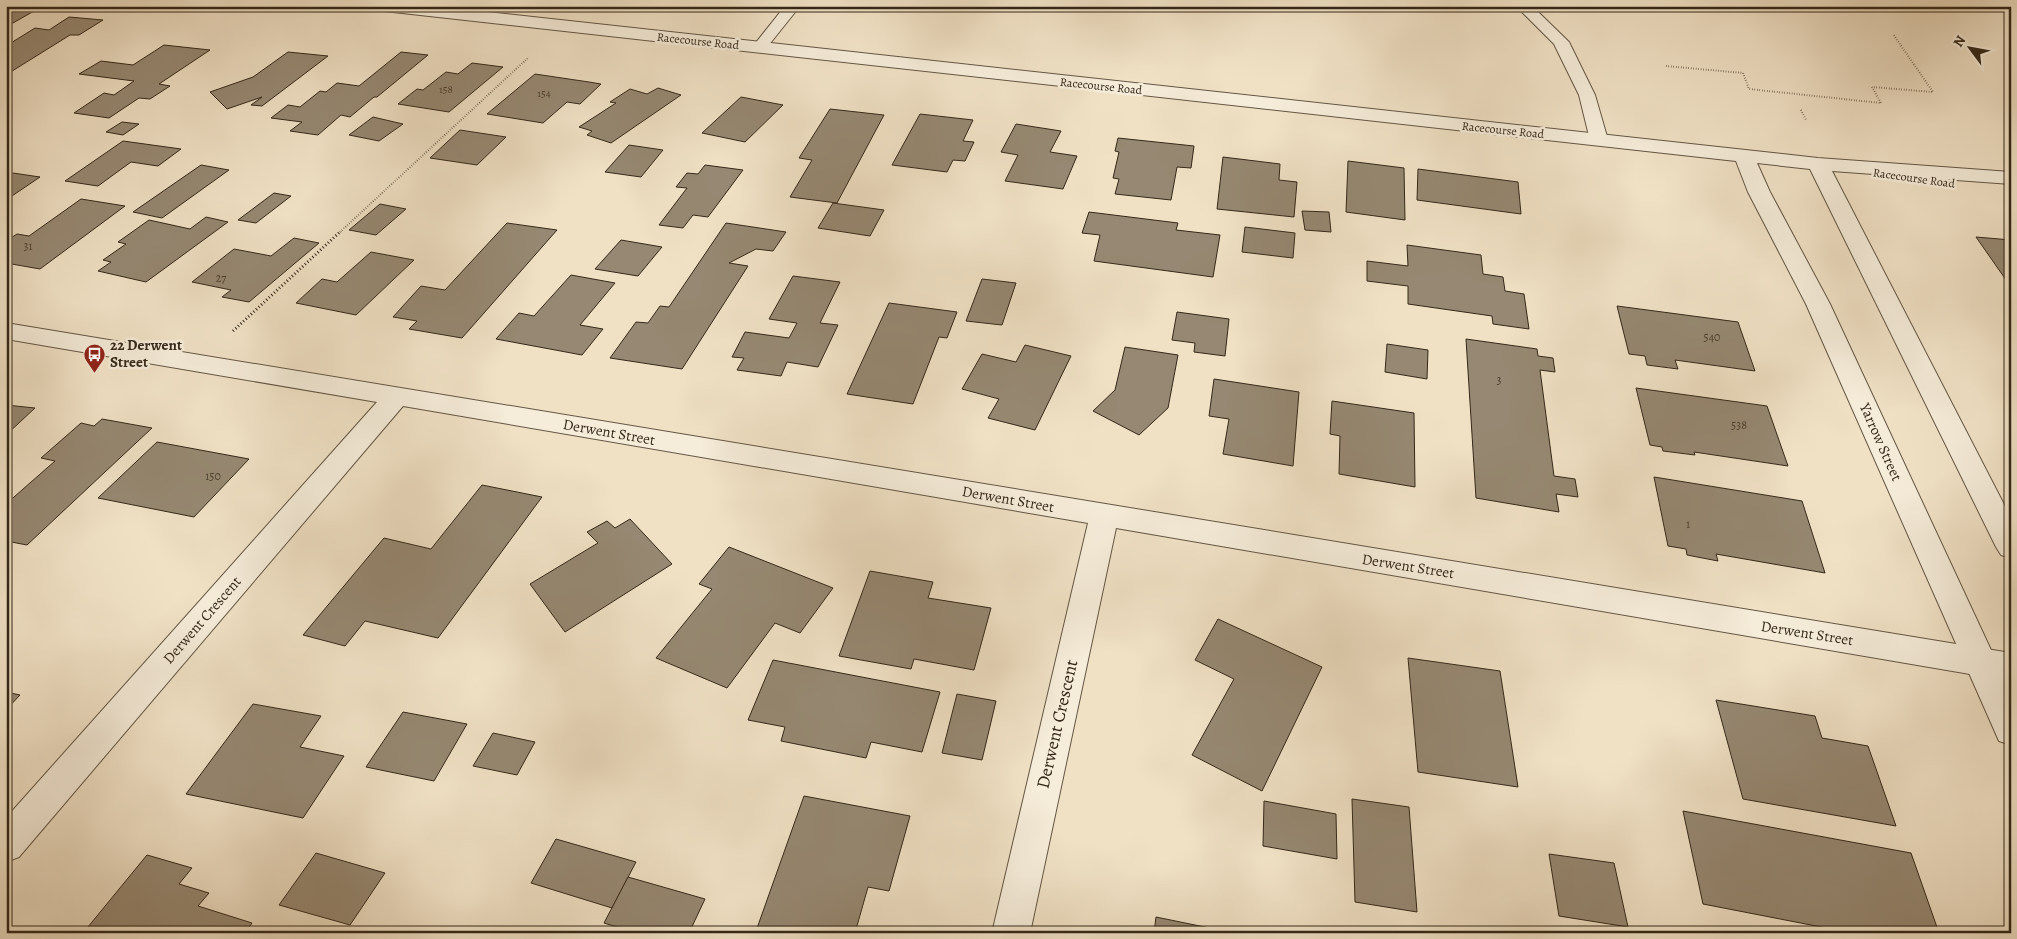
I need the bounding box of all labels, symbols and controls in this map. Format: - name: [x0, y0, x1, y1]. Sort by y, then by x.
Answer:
- north arrow: [1944, 22, 1994, 72]
- street label: Racecourse Road: [656, 29, 740, 53]
- text: N: [1949, 32, 1970, 51]
- street label: Racecourse Road: [1059, 74, 1143, 98]
- house number: 158: [439, 82, 453, 97]
- house number: 154: [537, 86, 551, 101]
- street label: Racecourse Road: [1461, 118, 1545, 142]
- street label: Racecourse Road: [1872, 164, 1957, 192]
- house number: 31: [23, 238, 33, 254]
- house number: 27: [216, 270, 227, 286]
- house number: 540: [1704, 329, 1721, 345]
- place label: 22 Derwent Street: [110, 335, 182, 372]
- bus stop icon: 22 Derwent Street: [82, 342, 106, 373]
- house number: 3: [1497, 372, 1502, 388]
- street label: Yarrow Street: [1855, 399, 1907, 484]
- street label: Derwent Street: [561, 414, 657, 450]
- house number: 538: [1731, 417, 1747, 433]
- house number: 150: [205, 468, 221, 484]
- street label: Derwent Street: [960, 481, 1056, 517]
- house number: 1: [1686, 516, 1690, 532]
- street label: Derwent Street: [1360, 549, 1456, 583]
- street label: Derwent Crescent: [158, 572, 246, 668]
- street label: Derwent Street: [1759, 616, 1855, 650]
- street label: Derwent Crescent: [1030, 657, 1084, 791]

